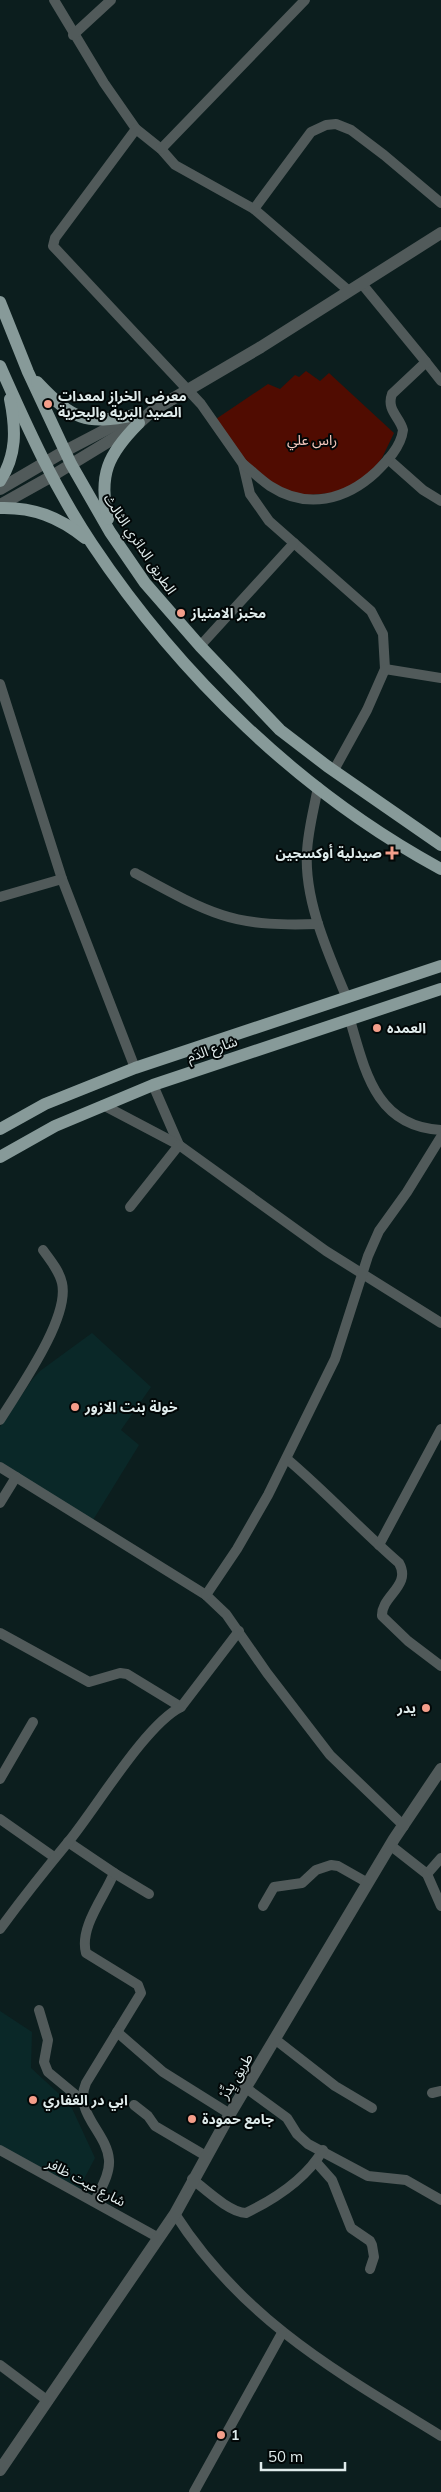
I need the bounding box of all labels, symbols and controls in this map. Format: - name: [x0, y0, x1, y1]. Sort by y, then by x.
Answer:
- place label: معرض الخراز لمعدات الصيد البرية والبحرية: [58, 387, 187, 421]
- marker: معرض الخراز لمعدات الصيد البرية والبحرية: [42, 398, 54, 410]
- park label: راس علي: [287, 431, 337, 451]
- street label: الطريق الدائري الثالث: [98, 490, 180, 599]
- place label: مخبز اﻻمتياز: [190, 604, 266, 622]
- marker: مخبز اﻻمتياز: [175, 607, 187, 619]
- place label: صيدلية أوكسجين: [276, 844, 382, 862]
- marker: صيدلية أوكسجين: [386, 847, 398, 859]
- place label: العمده: [387, 1019, 426, 1037]
- marker: العمده: [371, 1022, 383, 1034]
- street label: شارع الدَم: [184, 1032, 240, 1068]
- place label: خولة بنت الازور: [84, 1398, 178, 1416]
- marker: خولة بنت الازور: [69, 1401, 81, 1413]
- place label: يدر: [396, 1699, 416, 1717]
- marker: يدر: [420, 1702, 432, 1714]
- street label: طريق يِدِّرْ: [214, 2050, 258, 2104]
- place label: ابي در الغفاري: [43, 2091, 128, 2111]
- marker: ابي در الغفاري: [27, 2094, 39, 2106]
- place label: جامع حمودة: [202, 2110, 274, 2129]
- marker: جامع حمودة: [186, 2113, 198, 2125]
- street label: شارع عيت ظافر: [41, 2153, 129, 2212]
- place label: 1: [231, 2426, 239, 2444]
- marker: 1: [215, 2429, 227, 2441]
- scale bar: [261, 2440, 345, 2472]
- text: 50 m: [268, 2447, 303, 2466]

